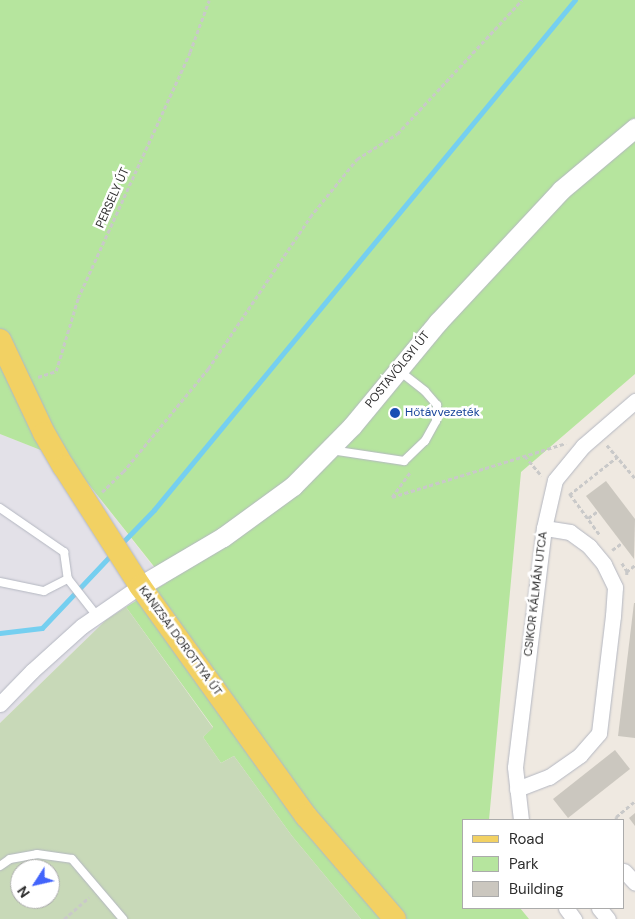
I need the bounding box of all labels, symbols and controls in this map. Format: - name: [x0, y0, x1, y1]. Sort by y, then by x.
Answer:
- street label: PERSELY ÚT: [93, 166, 133, 230]
- street label: POSTAVÖLGYI ÚT: [363, 329, 433, 411]
- place label: Hőtávvezeték: [405, 406, 480, 420]
- marker: Hőtávvezeték: [389, 407, 401, 419]
- street label: CSIKOR KÁLMÁN UTCA: [521, 531, 551, 657]
- street label: KANIZSAI DOROTTYA ÚT: [135, 583, 225, 699]
- legend: [462, 819, 625, 909]
- text: Road: [509, 829, 544, 849]
- text: Park: [509, 854, 539, 874]
- north arrow: [10, 859, 60, 909]
- text: Building: [509, 879, 564, 899]
- text: N: [13, 883, 34, 901]

